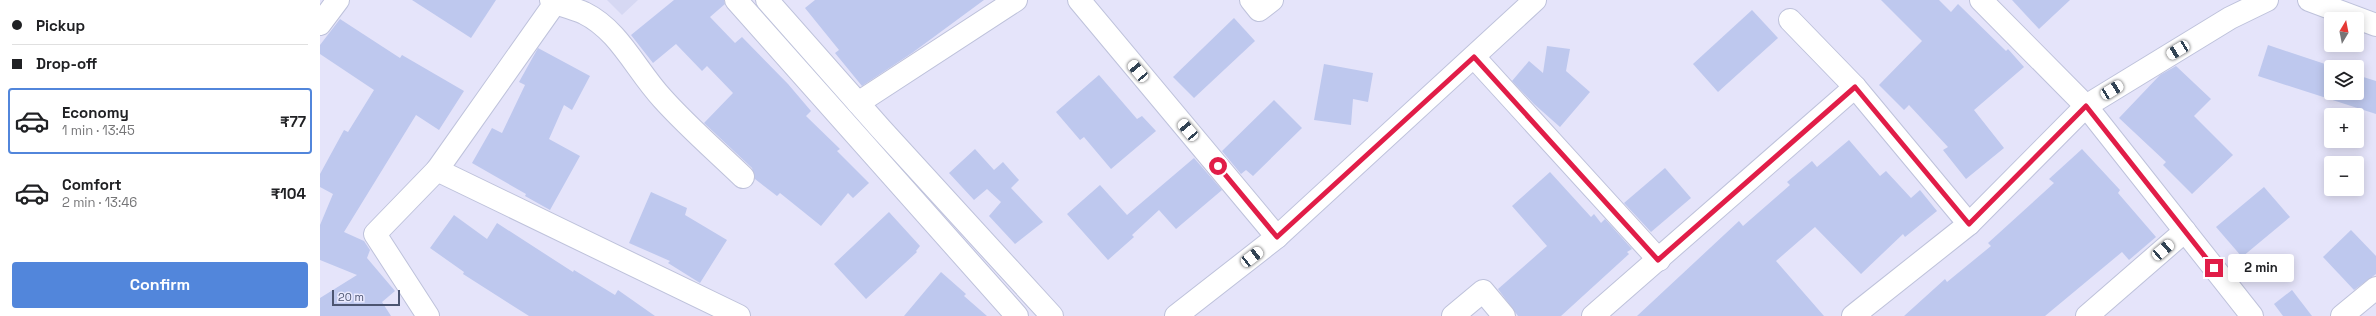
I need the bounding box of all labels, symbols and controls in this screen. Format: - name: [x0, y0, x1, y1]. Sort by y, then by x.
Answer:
- north arrow: [2324, 12, 2364, 52]
- map controls: [2324, 12, 2364, 196]
- text: Pickup: [36, 16, 85, 35]
- car: [2165, 39, 2191, 61]
- text: Drop-off: [36, 54, 97, 73]
- car: [1126, 58, 1150, 84]
- button: layers: [2324, 60, 2364, 100]
- car: [2099, 79, 2125, 101]
- icon: car: [14, 103, 50, 139]
- text: Economy: [62, 103, 129, 122]
- button: +: [2324, 108, 2364, 148]
- text: ₹77: [280, 112, 306, 131]
- car: [1176, 117, 1200, 143]
- text: 1 min · 13:45: [62, 122, 135, 139]
- button: −: [2324, 156, 2364, 196]
- route start: [1209, 157, 1227, 175]
- icon: car: [14, 175, 50, 211]
- text: Comfort: [62, 175, 122, 194]
- text: ₹104: [271, 184, 306, 203]
- text: 2 min · 13:46: [62, 194, 137, 211]
- car: [2150, 238, 2176, 262]
- car: [1239, 245, 1265, 269]
- callout: 2 min: [2228, 254, 2294, 282]
- route end: [2205, 259, 2223, 277]
- text: 2 min: [2244, 259, 2278, 276]
- button: Confirm: [12, 262, 308, 308]
- scale bar: [332, 288, 400, 307]
- text: 20 m: [338, 290, 364, 304]

